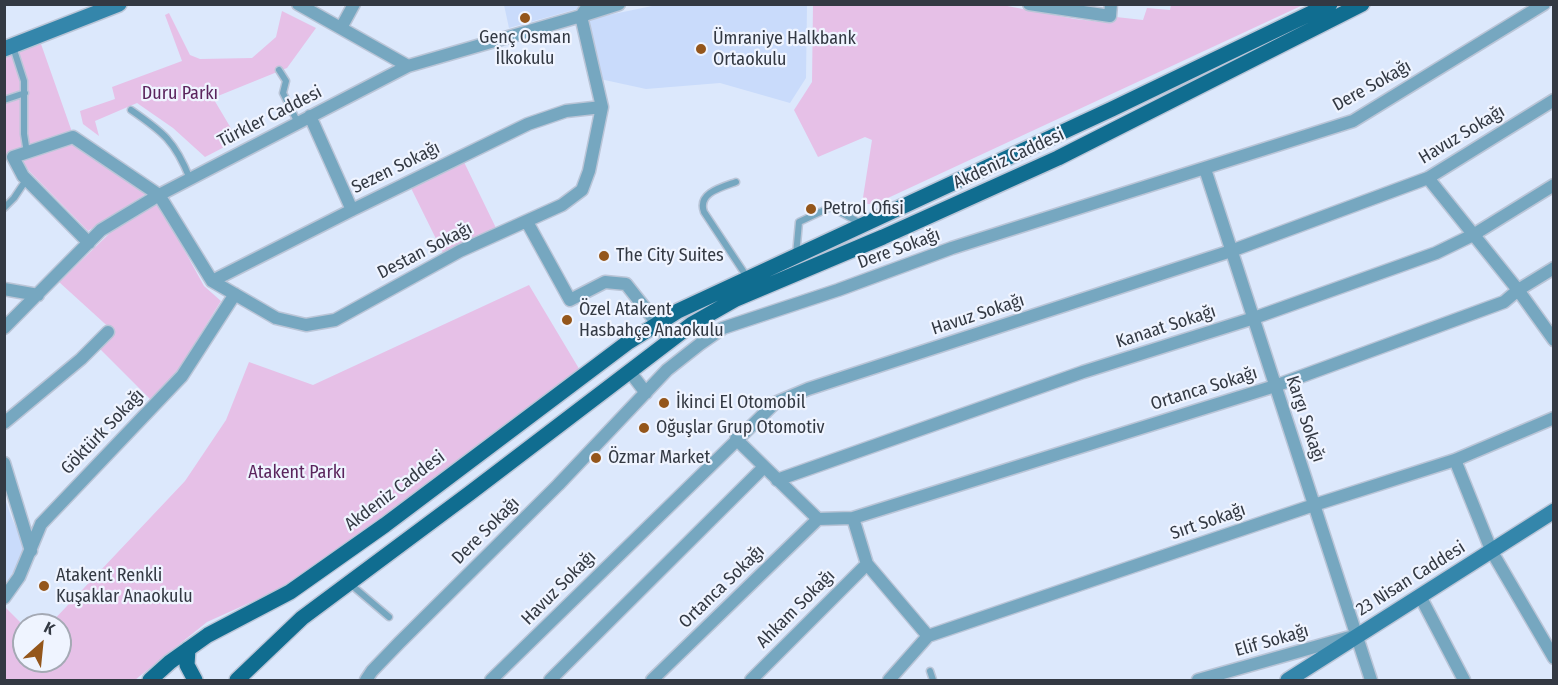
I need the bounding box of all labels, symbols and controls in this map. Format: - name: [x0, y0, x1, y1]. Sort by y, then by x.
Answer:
- marker: Genç Osman İlkokulu: [518, 11, 532, 25]
- place label: Genç Osman İlkokulu: [479, 27, 571, 70]
- place label: Ümraniye Halkbank Ortaokulu: [713, 28, 856, 70]
- marker: Ümraniye Halkbank Ortaokulu: [694, 42, 708, 56]
- street label: Dere Sokağı: [1329, 56, 1415, 116]
- street label: Türkler Caddesi: [214, 82, 326, 152]
- park label: Duru Parkı: [142, 83, 218, 105]
- street label: Havuz Sokağı: [1415, 101, 1509, 169]
- street label: Akdeniz Caddesi: [950, 124, 1068, 194]
- street label: Sezen Sokağı: [348, 137, 444, 199]
- place label: Petrol Ofisi: [823, 198, 904, 220]
- marker: Petrol Ofisi: [804, 202, 818, 216]
- street label: Destan Sokağı: [374, 218, 476, 284]
- street label: Dere Sokağı: [855, 224, 943, 274]
- place label: The City Suites: [616, 245, 724, 267]
- marker: The City Suites: [597, 249, 611, 263]
- street label: Havuz Sokağı: [929, 290, 1027, 340]
- place label: Özel Atakent Hasbahçe Anaokulu: [579, 299, 724, 342]
- street label: Kanaat Sokağı: [1113, 301, 1219, 353]
- marker: Özel Atakent Hasbahçe Anaokulu: [560, 313, 574, 327]
- street label: Ortanca Sokağı: [1148, 363, 1260, 415]
- street label: Kargı Sokağı: [1281, 373, 1329, 465]
- street label: Göktürk Sokağı: [57, 385, 149, 479]
- place label: İkinci El Otomobil: [676, 392, 805, 414]
- marker: İkinci El Otomobil: [657, 396, 671, 410]
- place label: Oğuşlar Grup Otomotiv: [656, 417, 825, 439]
- marker: Oğuşlar Grup Otomotiv: [637, 421, 651, 435]
- street label: Akdeniz Caddesi: [341, 446, 449, 536]
- place label: Özmar Market: [608, 447, 710, 469]
- marker: Özmar Market: [589, 451, 603, 465]
- park label: Atakent Parkı: [248, 462, 346, 484]
- street label: Dere Sokağı: [448, 493, 524, 569]
- street label: Sırt Sokağı: [1168, 499, 1248, 545]
- street label: 23 Nisan Caddesi: [1353, 537, 1469, 621]
- street label: Ortanca Sokağı: [675, 541, 769, 633]
- street label: Havuz Sokağı: [517, 546, 601, 630]
- place label: Atakent Renkli Kuşaklar Anaokulu: [56, 565, 193, 608]
- street label: Ahkam Sokağı: [752, 565, 840, 653]
- marker: Atakent Renkli Kuşaklar Anaokulu: [37, 579, 51, 593]
- north arrow: [12, 613, 72, 673]
- text: K: [41, 618, 58, 639]
- street label: Elif Sokağı: [1233, 620, 1311, 662]

